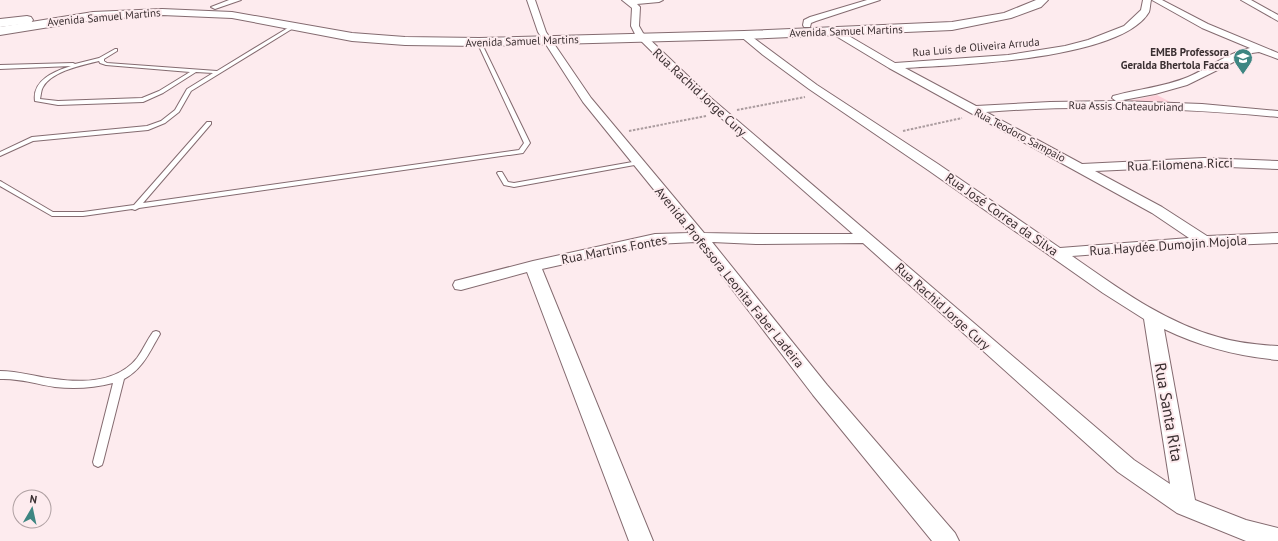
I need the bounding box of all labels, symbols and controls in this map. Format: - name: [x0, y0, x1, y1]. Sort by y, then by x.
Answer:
- street label: Avenida Samuel Martins: [47, 5, 162, 29]
- street label: Avenida Samuel Martins: [789, 22, 903, 40]
- street label: Avenida Samuel Martins: [465, 32, 579, 50]
- street label: Rua Luís de Oliveira Arruda: [912, 34, 1040, 60]
- street label: Rua Rachid Jorge Cury: [649, 44, 750, 140]
- place label: EMEB Professora Geralda Bhertola Facca: [1121, 45, 1229, 72]
- school or university icon: EMEB Professora Geralda Bhertola Facca: [1232, 47, 1254, 75]
- street label: Rua Assis Chateaubriand: [1068, 98, 1184, 114]
- street label: Rua Teodoro Sampaio: [972, 105, 1068, 165]
- street label: Rua Filomena Ricci: [1127, 154, 1233, 175]
- street label: Rua José Correa da Silva: [942, 169, 1061, 260]
- street label: Avenida Professora Leonita Faber Ladeira: [651, 183, 808, 371]
- street label: Rua Martins Fontes: [560, 231, 668, 268]
- street label: Rua Haydée Dumojin Mojola: [1089, 232, 1247, 259]
- street label: Rua Rachid Jorge Cury: [891, 259, 994, 354]
- street label: Rua Santa Rita: [1150, 361, 1188, 463]
- north arrow: [12, 489, 52, 529]
- text: N: [29, 492, 38, 507]

